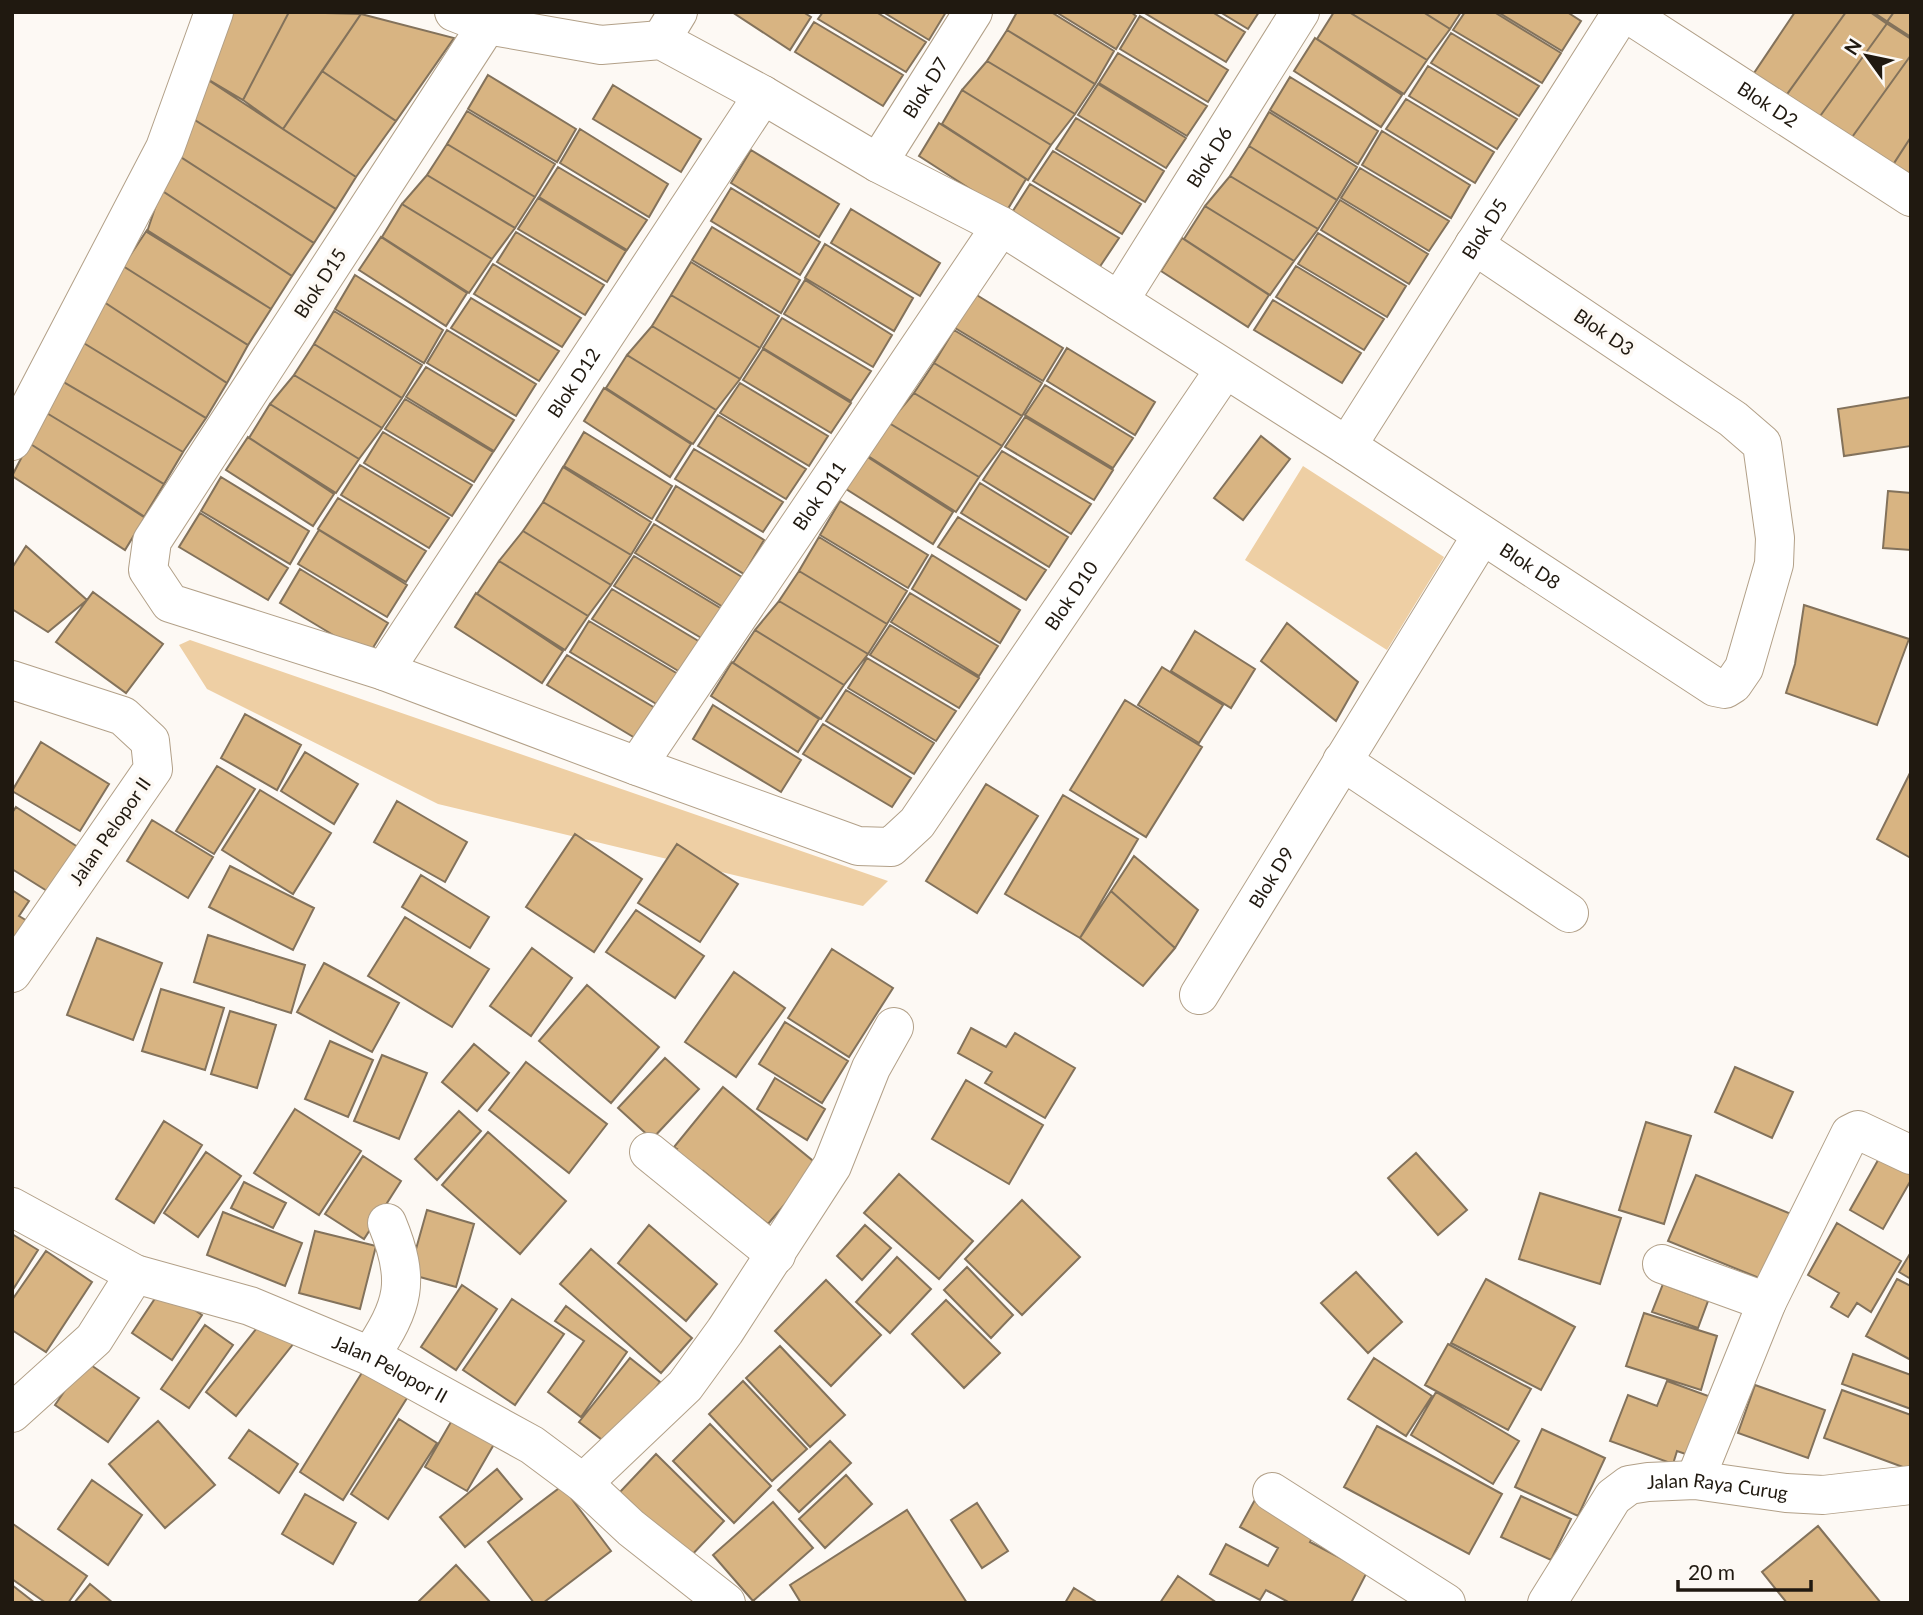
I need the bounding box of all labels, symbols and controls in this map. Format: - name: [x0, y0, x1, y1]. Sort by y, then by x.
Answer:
- north arrow: [1832, 21, 1902, 91]
- text: N: [1839, 34, 1866, 59]
- street label: Blok D7: [897, 53, 953, 122]
- street label: Blok D2: [1733, 76, 1803, 132]
- street label: Blok D6: [1181, 122, 1236, 191]
- street label: Blok D5: [1456, 194, 1512, 263]
- street label: Blok D15: [289, 244, 351, 322]
- street label: Blok D3: [1570, 303, 1639, 360]
- street label: Blok D12: [542, 343, 604, 422]
- street label: Blok D11: [787, 456, 850, 534]
- street label: Blok D8: [1496, 537, 1565, 594]
- street label: Blok D10: [1039, 557, 1102, 634]
- street label: Jalan Pelopor II: [64, 772, 155, 889]
- street label: Blok D9: [1243, 842, 1298, 912]
- street label: Jalan Pelopor II: [329, 1330, 452, 1407]
- street label: Jalan Raya Curug: [1646, 1468, 1790, 1504]
- scale bar: [1678, 1548, 1811, 1592]
- text: 20 m: [1688, 1559, 1735, 1584]

